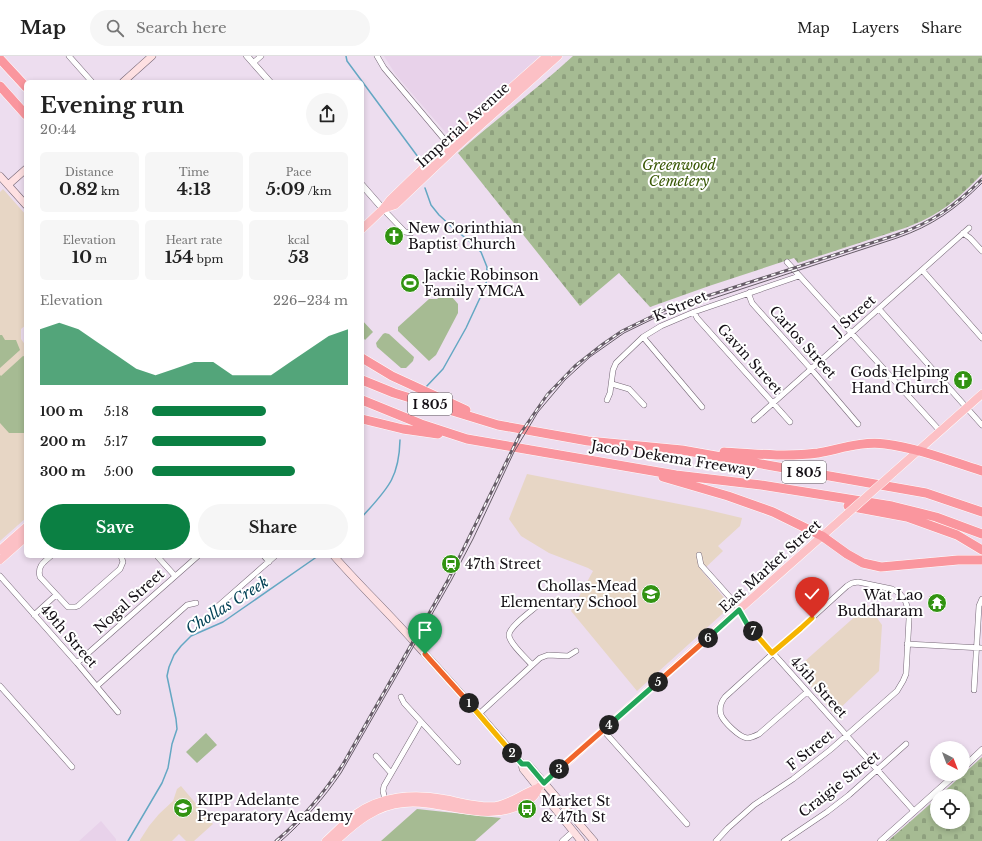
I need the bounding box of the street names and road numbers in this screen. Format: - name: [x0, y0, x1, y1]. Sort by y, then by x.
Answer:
- street label: Imperial Avenue: [413, 79, 513, 171]
- street label: K Street: [650, 286, 710, 325]
- street label: J Street: [827, 291, 880, 340]
- street label: Carlos Street: [766, 302, 841, 383]
- street label: Gavin Street: [714, 320, 787, 399]
- road number: I 805: [408, 393, 452, 415]
- street label: Jacob Dekema Freeway: [588, 436, 756, 480]
- road number: I 805: [782, 461, 826, 483]
- street label: East Market Street: [715, 515, 825, 616]
- street label: Nogal Street: [90, 564, 168, 637]
- street label: 49th Street: [37, 601, 102, 672]
- street label: 45th Street: [786, 652, 852, 722]
- street label: F Street: [783, 725, 838, 774]
- street label: Craigie Street: [795, 746, 884, 821]

